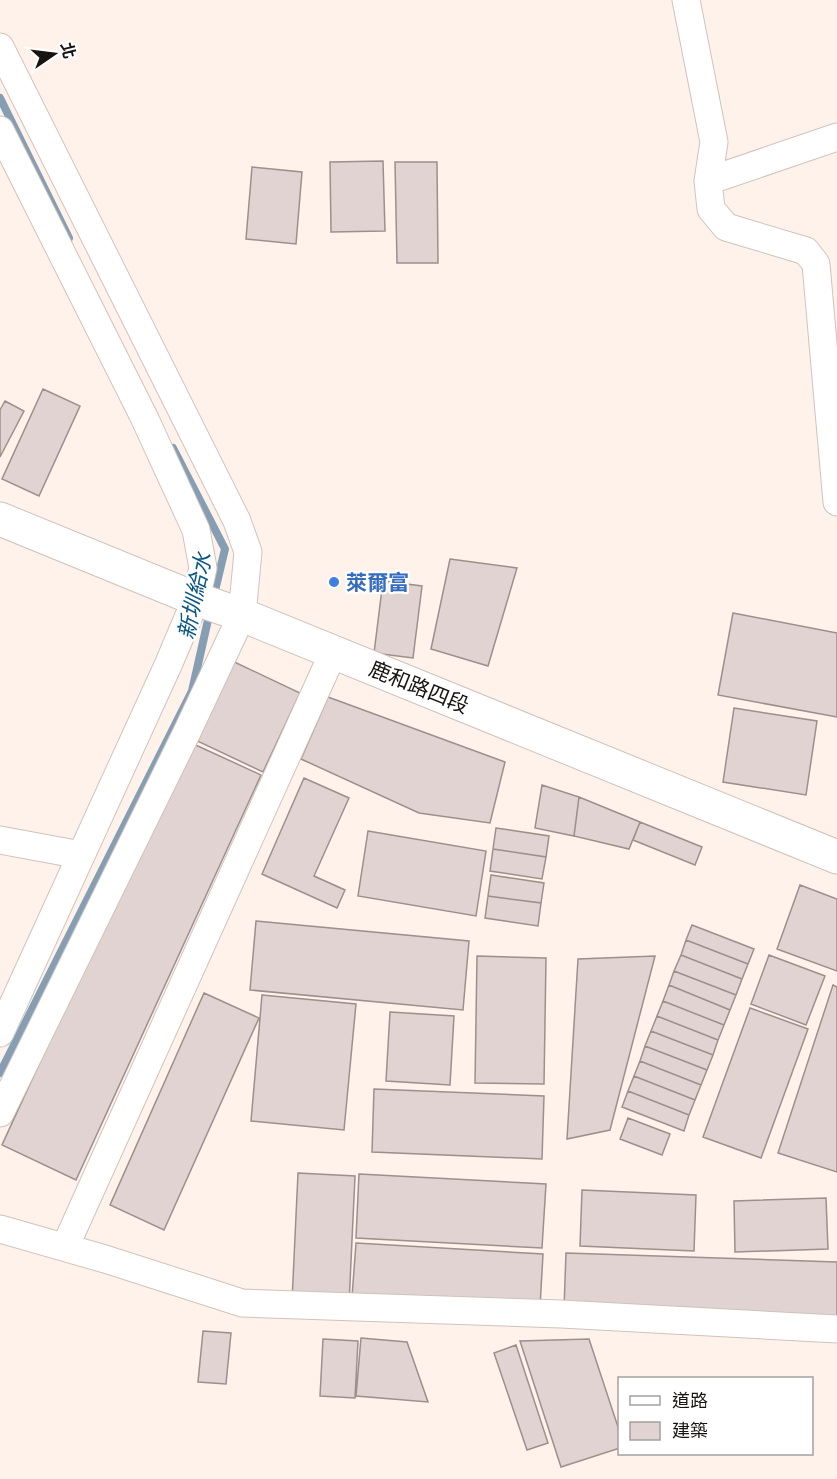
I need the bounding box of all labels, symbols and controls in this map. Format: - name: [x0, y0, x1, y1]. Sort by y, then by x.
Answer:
- north arrow: [24, 24, 84, 84]
- text: 北: [55, 40, 81, 61]
- water label: 新圳給水: [171, 549, 220, 642]
- place label: 萊爾富: [346, 568, 409, 597]
- marker: 萊爾富: [327, 575, 341, 589]
- street label: 鹿和路四段: [365, 654, 473, 720]
- legend: [618, 1377, 813, 1455]
- text: 道路: [672, 1388, 708, 1413]
- text: 建築: [672, 1418, 708, 1443]

